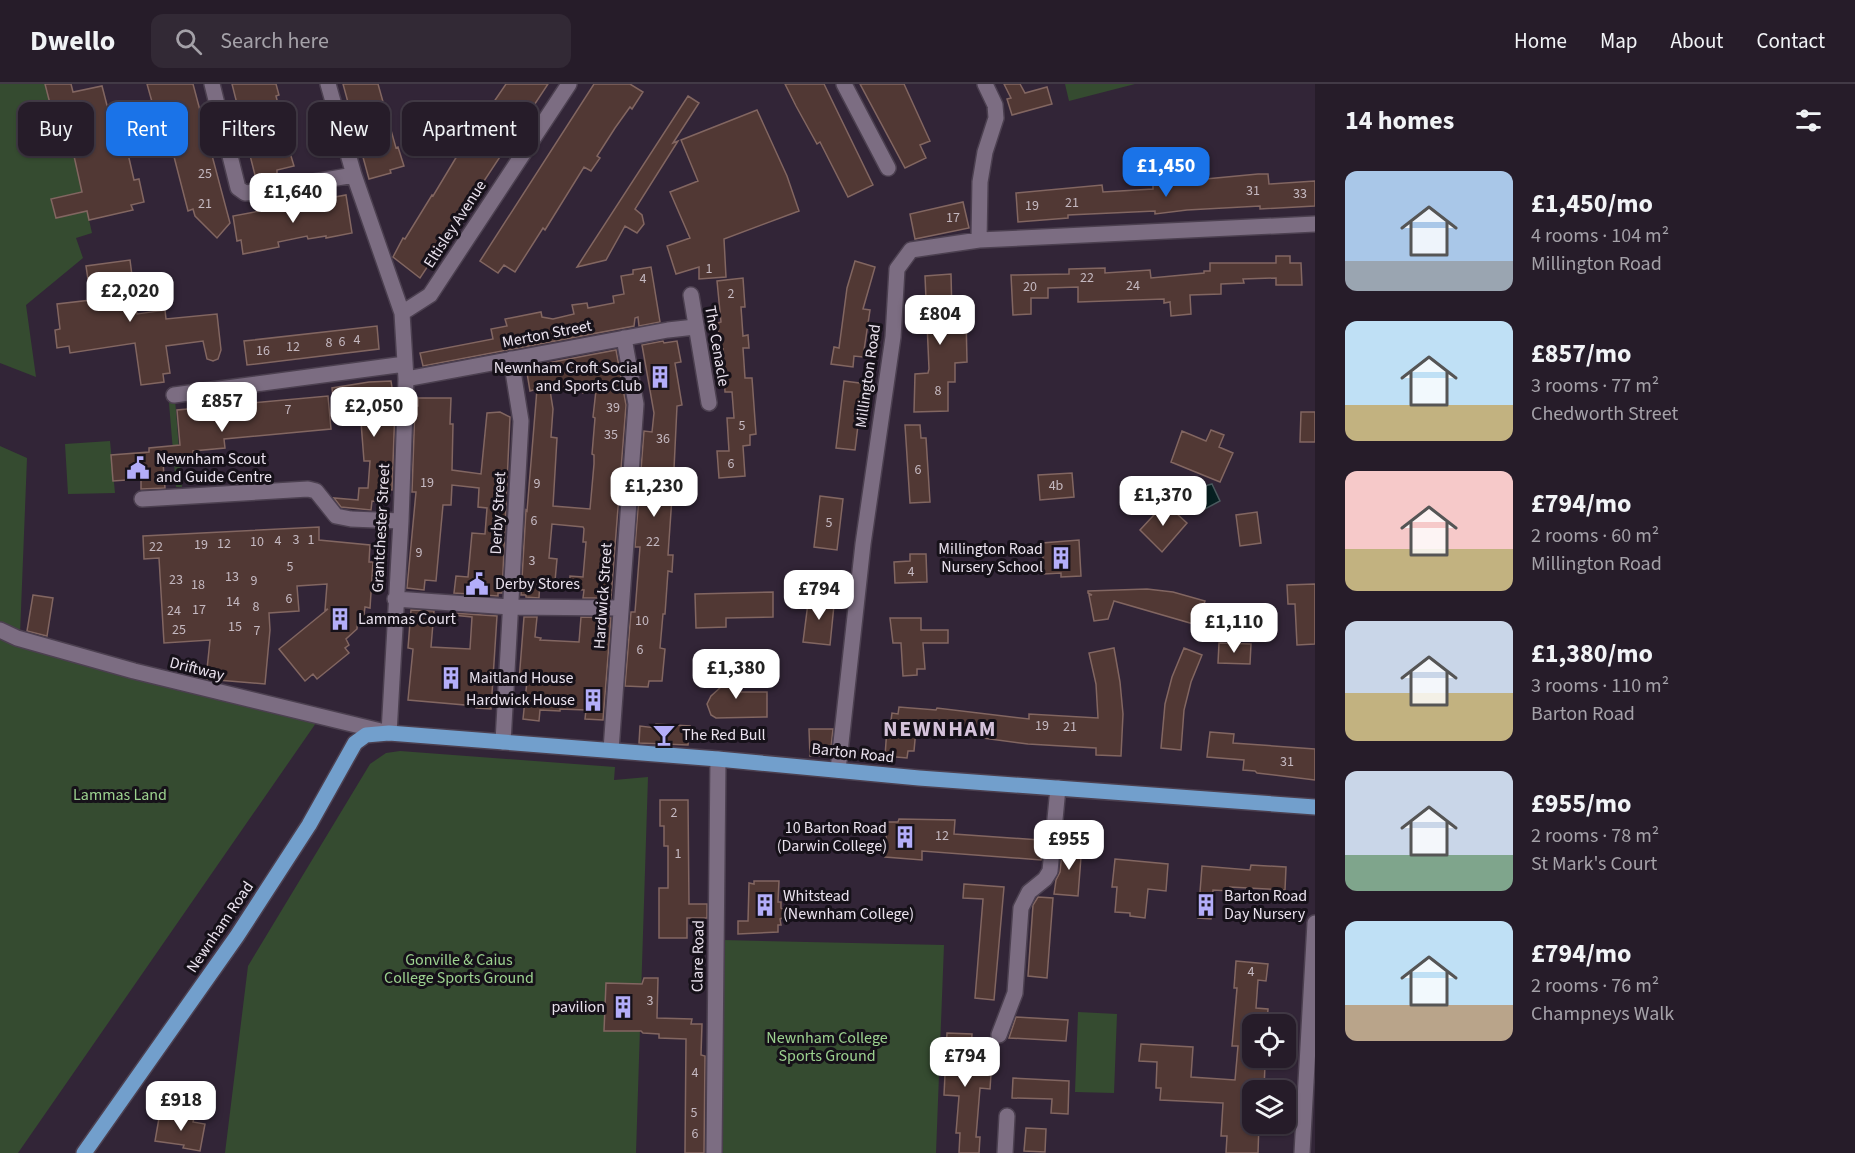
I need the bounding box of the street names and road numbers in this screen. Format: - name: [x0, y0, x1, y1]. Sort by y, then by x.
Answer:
- street label: Eltisley Avenue: [418, 176, 492, 272]
- street label: The Cenacle: [699, 304, 735, 388]
- street label: Merton Street: [500, 314, 594, 353]
- street label: Millington Road: [850, 323, 886, 429]
- street label: Grantchester Street: [367, 462, 395, 593]
- street label: Derby Street: [485, 470, 511, 555]
- street label: Hardwick Street: [588, 541, 618, 650]
- street label: Driftway: [167, 652, 227, 687]
- street label: Barton Road: [810, 738, 896, 768]
- street label: Newnham Road: [181, 877, 259, 977]
- street label: Clare Road: [686, 920, 710, 992]

